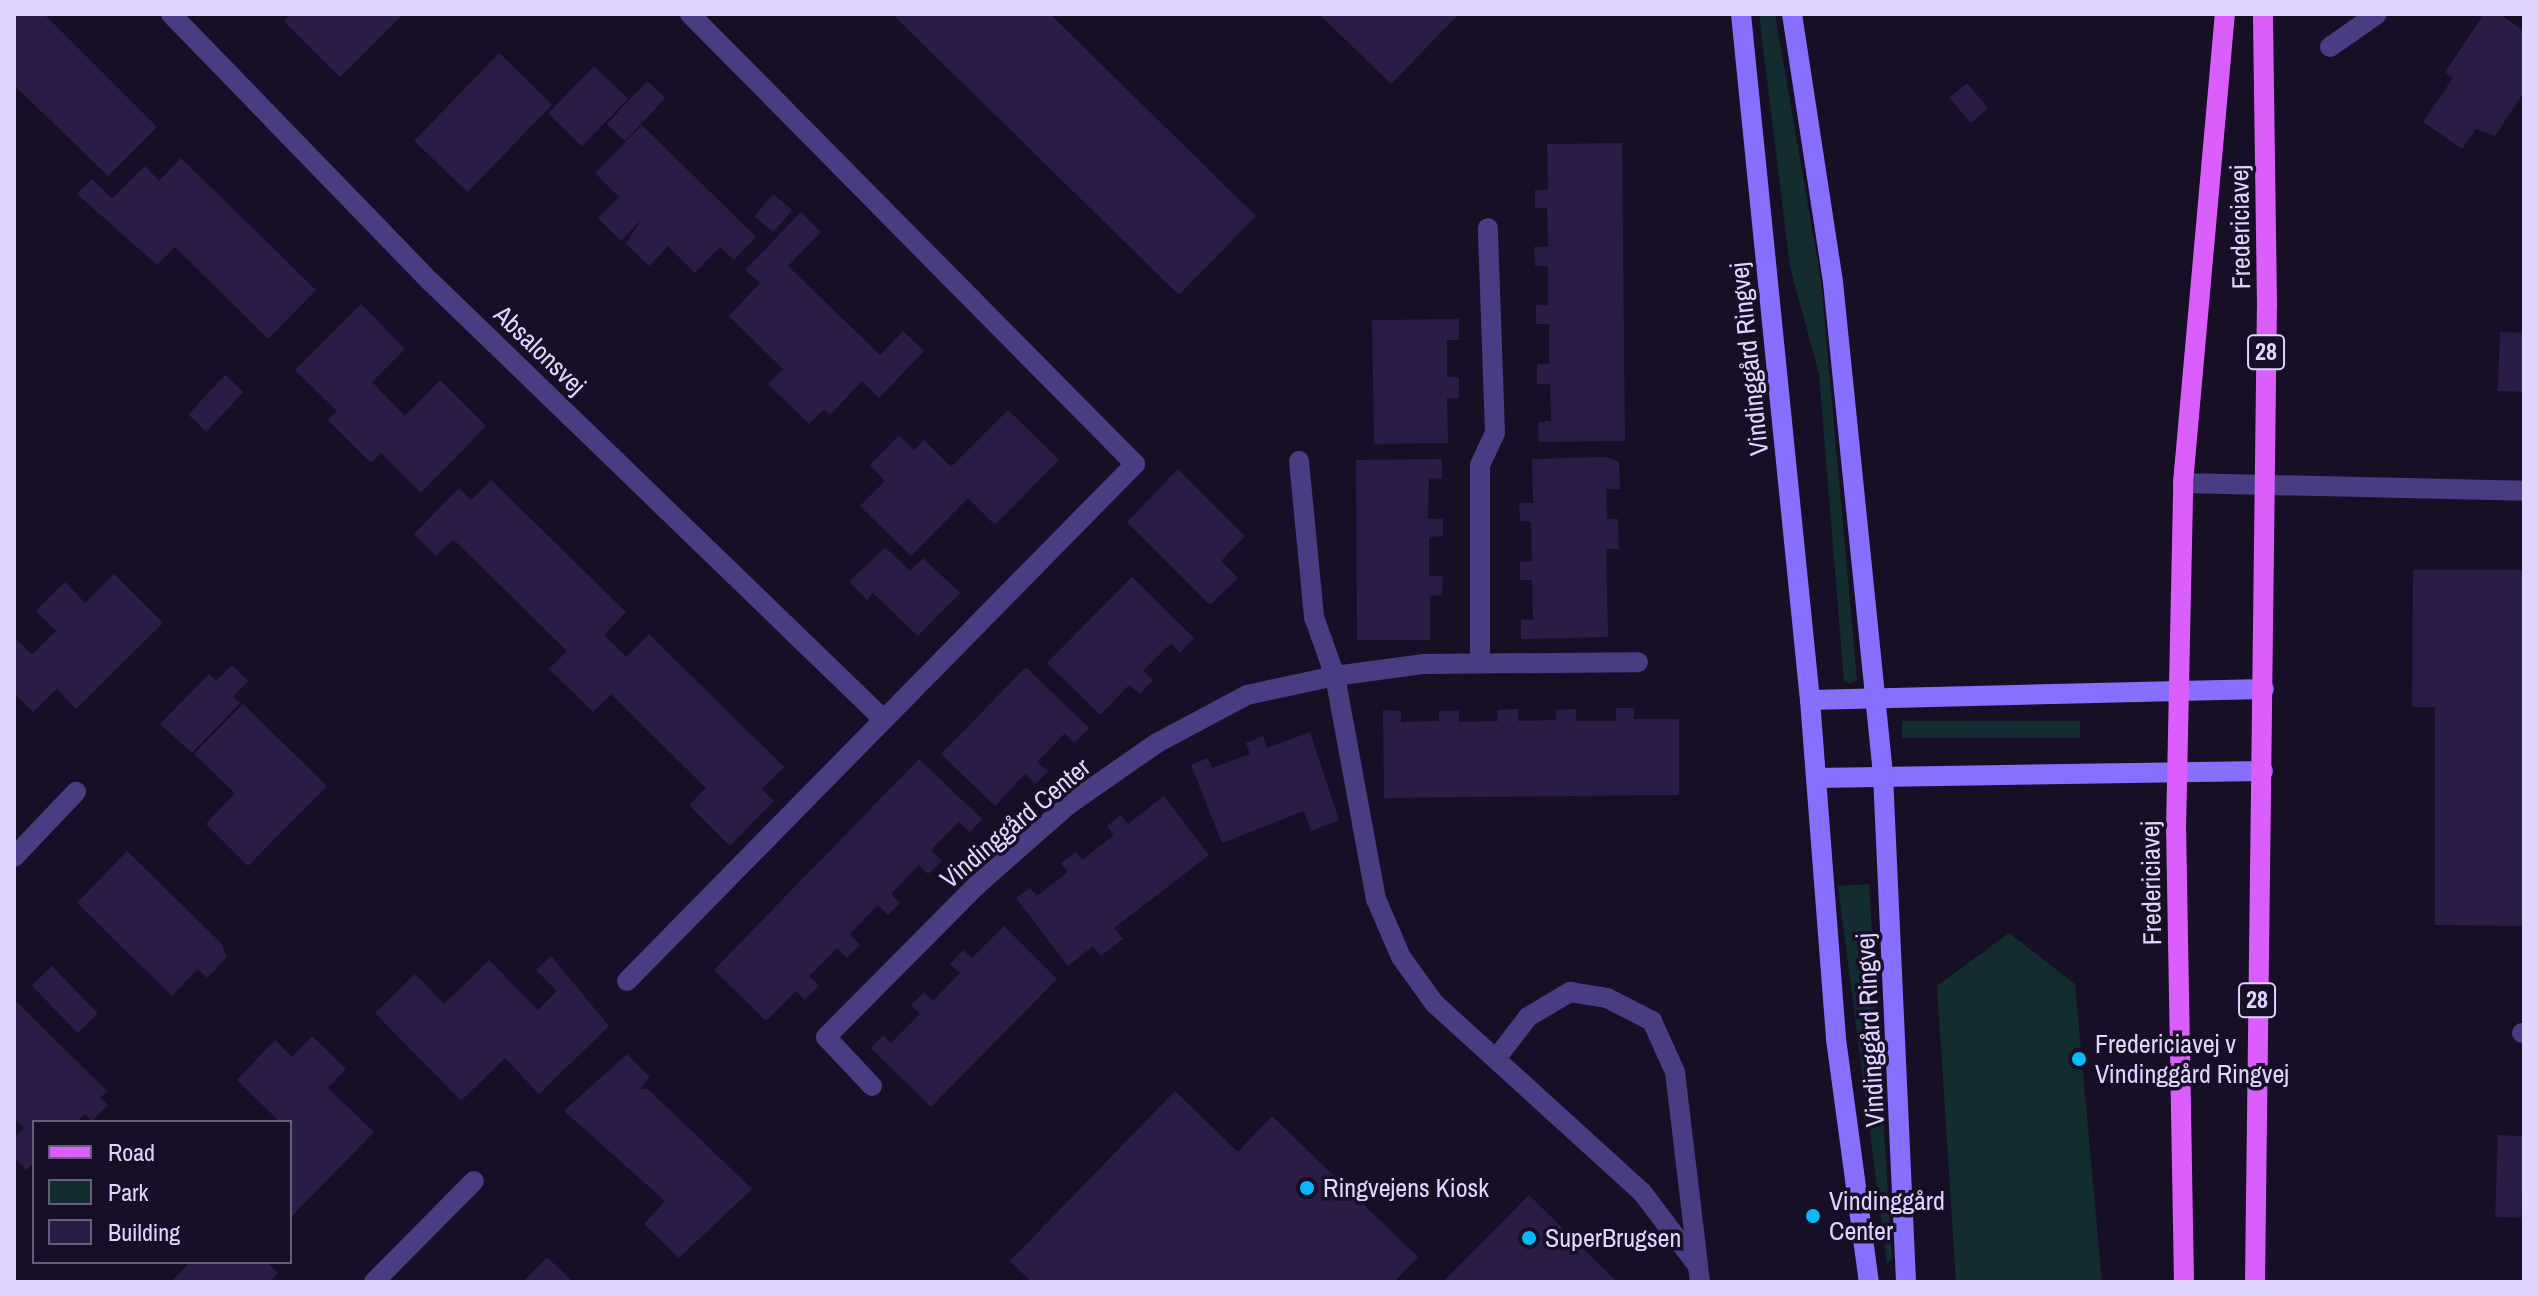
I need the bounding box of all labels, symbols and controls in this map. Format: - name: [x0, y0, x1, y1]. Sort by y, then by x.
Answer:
- street label: Fredericiavej: [2223, 165, 2257, 289]
- street label: Vindinggård Ringvej: [1723, 261, 1775, 457]
- street label: Absalonsvej: [488, 299, 592, 401]
- road number: 28: [2246, 332, 2286, 372]
- street label: Vindinggård Center: [934, 751, 1096, 895]
- street label: Fredericiavej: [2134, 821, 2168, 945]
- street label: Vindinggård Ringvej: [1849, 932, 1891, 1128]
- road number: 28: [2237, 980, 2277, 1020]
- place label: Fredericiavej v Vindinggård Ringvej: [2095, 1028, 2289, 1090]
- marker: Fredericiavej v Vindinggård Ringvej: [2070, 1050, 2088, 1068]
- legend: [32, 1120, 292, 1264]
- text: Road: [108, 1136, 155, 1168]
- place label: Ringvejens Kiosk: [1323, 1172, 1489, 1204]
- text: Park: [108, 1176, 148, 1208]
- marker: Ringvejens Kiosk: [1298, 1179, 1316, 1197]
- place label: Vindinggård Center: [1829, 1185, 1945, 1246]
- marker: Vindinggård Center: [1804, 1207, 1822, 1225]
- text: Building: [108, 1216, 180, 1248]
- place label: SuperBrugsen: [1545, 1222, 1681, 1254]
- marker: SuperBrugsen: [1520, 1229, 1538, 1247]

